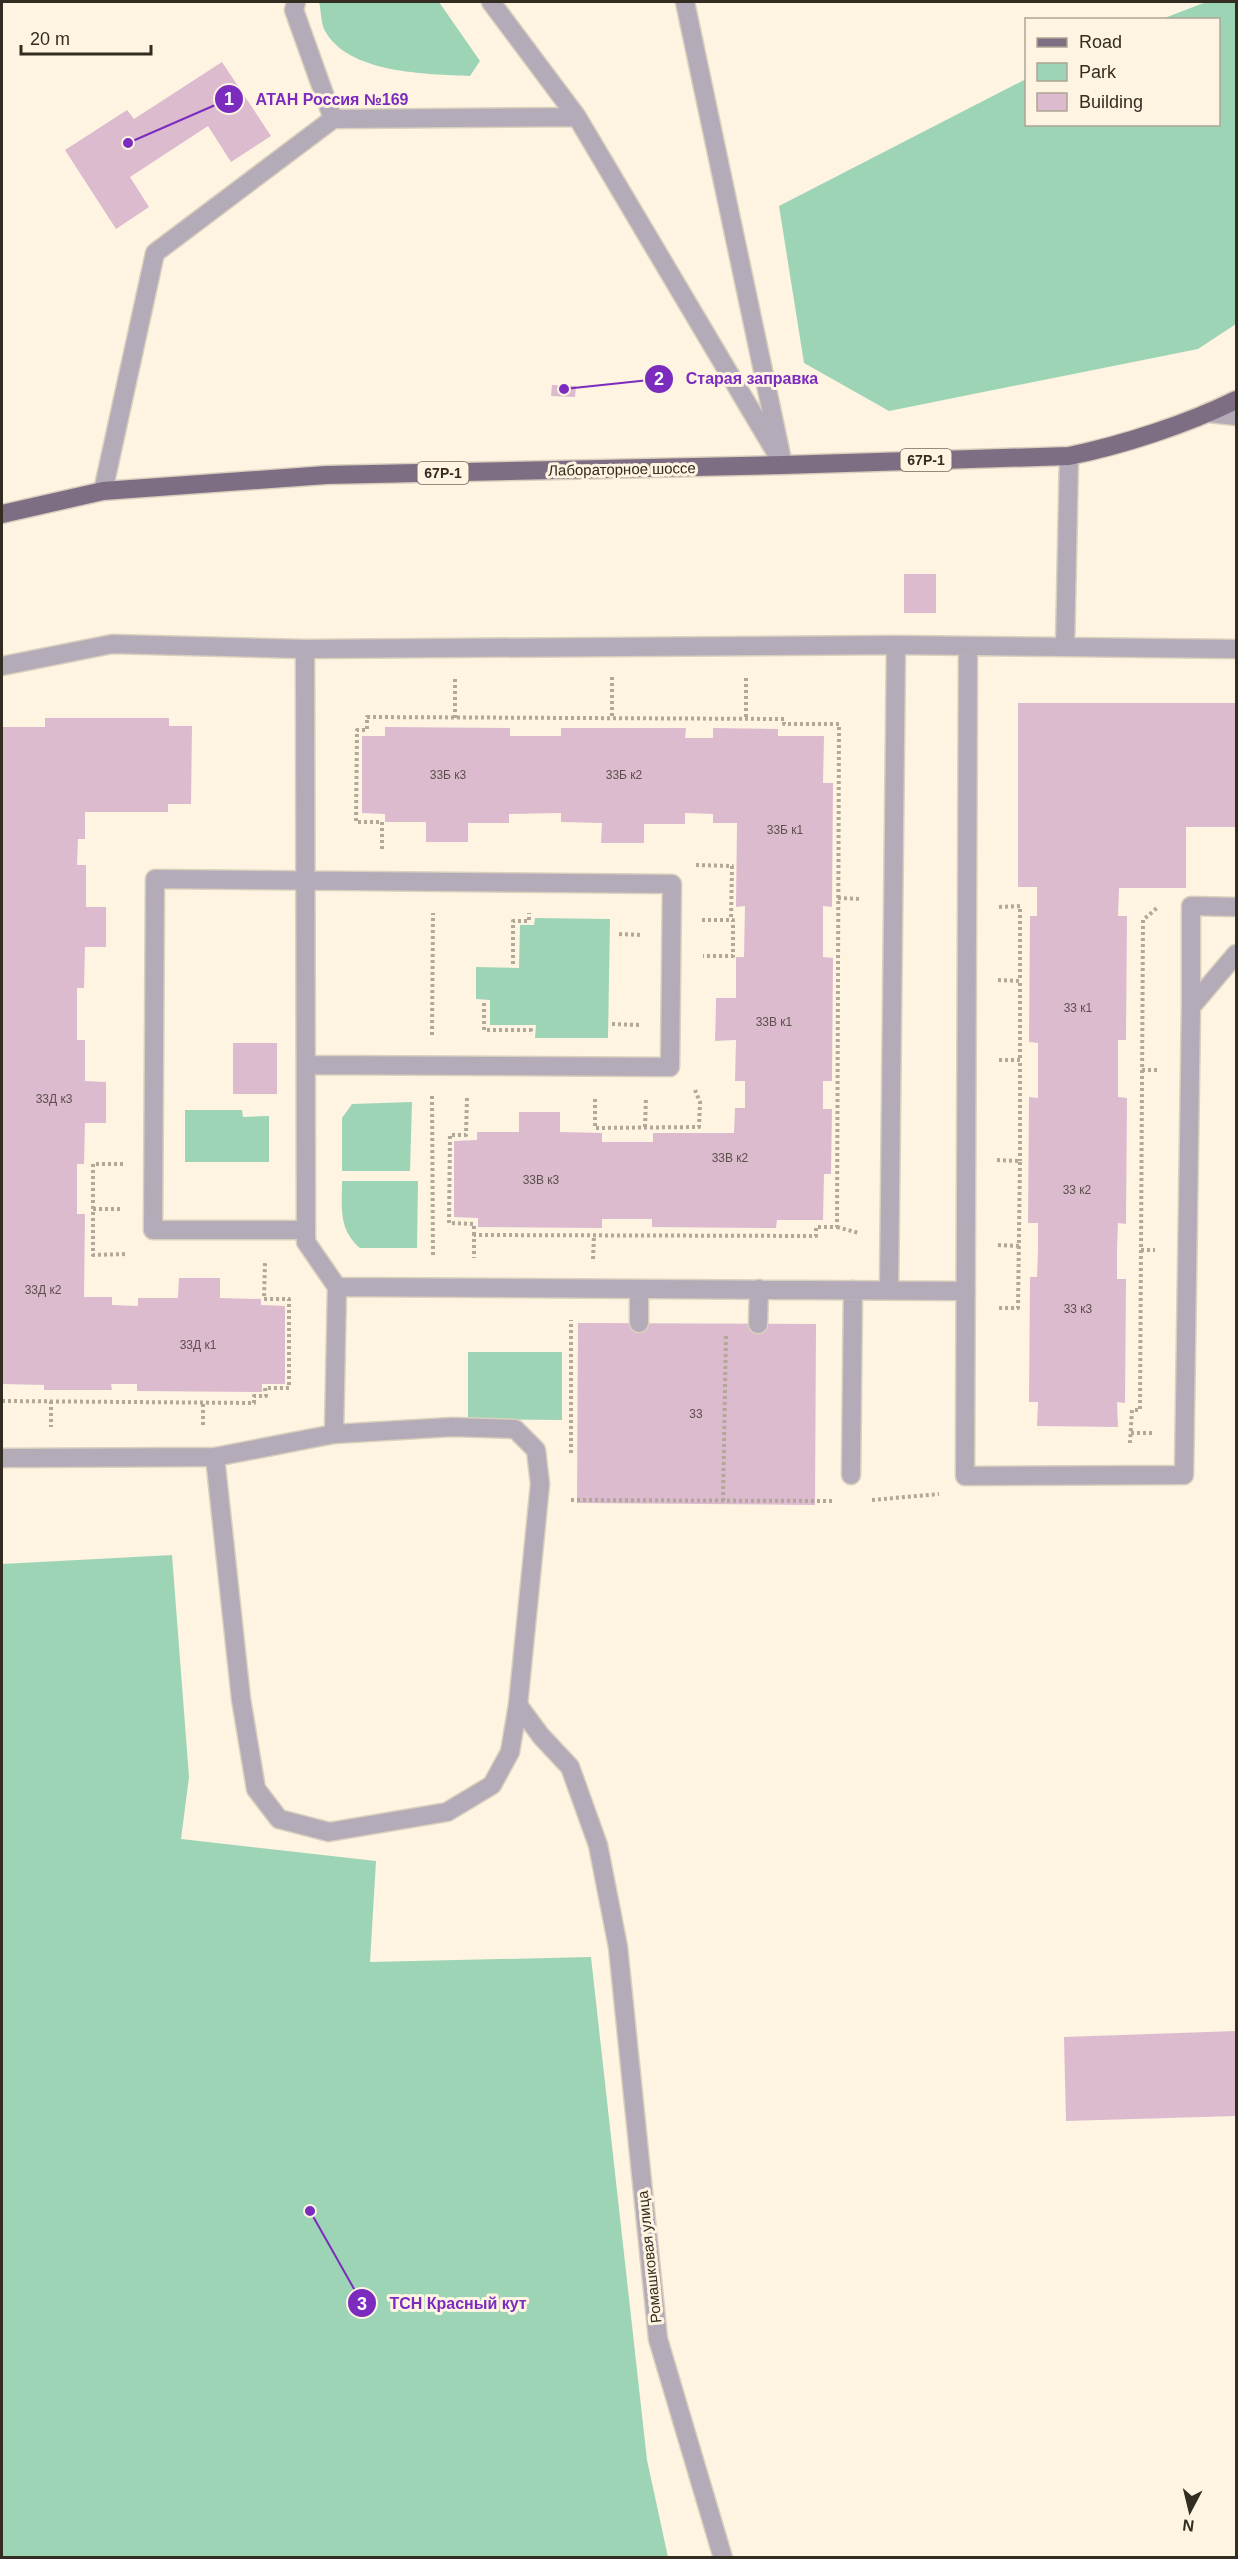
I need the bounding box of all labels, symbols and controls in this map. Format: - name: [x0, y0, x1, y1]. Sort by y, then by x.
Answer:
- scale bar: [21, 18, 152, 56]
- legend: [1025, 18, 1220, 126]
- text: 20 m: [30, 29, 70, 49]
- text: Road: [1079, 32, 1122, 52]
- text: Park: [1079, 62, 1117, 82]
- callout: АТАН Россия №169: [214, 82, 421, 116]
- text: 1: [224, 89, 234, 109]
- text: АТАН Россия №169: [256, 91, 409, 108]
- text: Building: [1079, 92, 1143, 112]
- callout: Старая заправка: [644, 362, 830, 396]
- text: 2: [654, 369, 664, 389]
- text: Старая заправка: [686, 370, 818, 387]
- road number: 67Р-1: [900, 449, 952, 471]
- street label: Лабораторное шоссе: [548, 459, 696, 479]
- road number: 67Р-1: [418, 462, 468, 484]
- house number: 33Б к3: [430, 768, 467, 782]
- house number: 33Б к2: [606, 768, 643, 782]
- house number: 33Б к1: [767, 823, 804, 837]
- house number: 33 к1: [1064, 1001, 1093, 1015]
- house number: 33В к1: [756, 1015, 793, 1029]
- house number: 33Д к3: [36, 1092, 73, 1106]
- house number: 33В к2: [712, 1151, 749, 1165]
- house number: 33В к3: [523, 1173, 560, 1187]
- house number: 33 к2: [1063, 1183, 1092, 1197]
- house number: 33Д к2: [25, 1283, 62, 1297]
- house number: 33 к3: [1064, 1302, 1093, 1316]
- house number: 33Д к1: [180, 1338, 217, 1352]
- house number: 33: [689, 1407, 703, 1421]
- street label: Ромашковая улица: [634, 2189, 664, 2324]
- callout: ТСН Красный кут: [347, 2286, 538, 2320]
- text: 3: [357, 2294, 367, 2314]
- text: ТСН Красный кут: [389, 2295, 527, 2312]
- north arrow: [1160, 2481, 1220, 2541]
- text: N: [1181, 2516, 1195, 2535]

